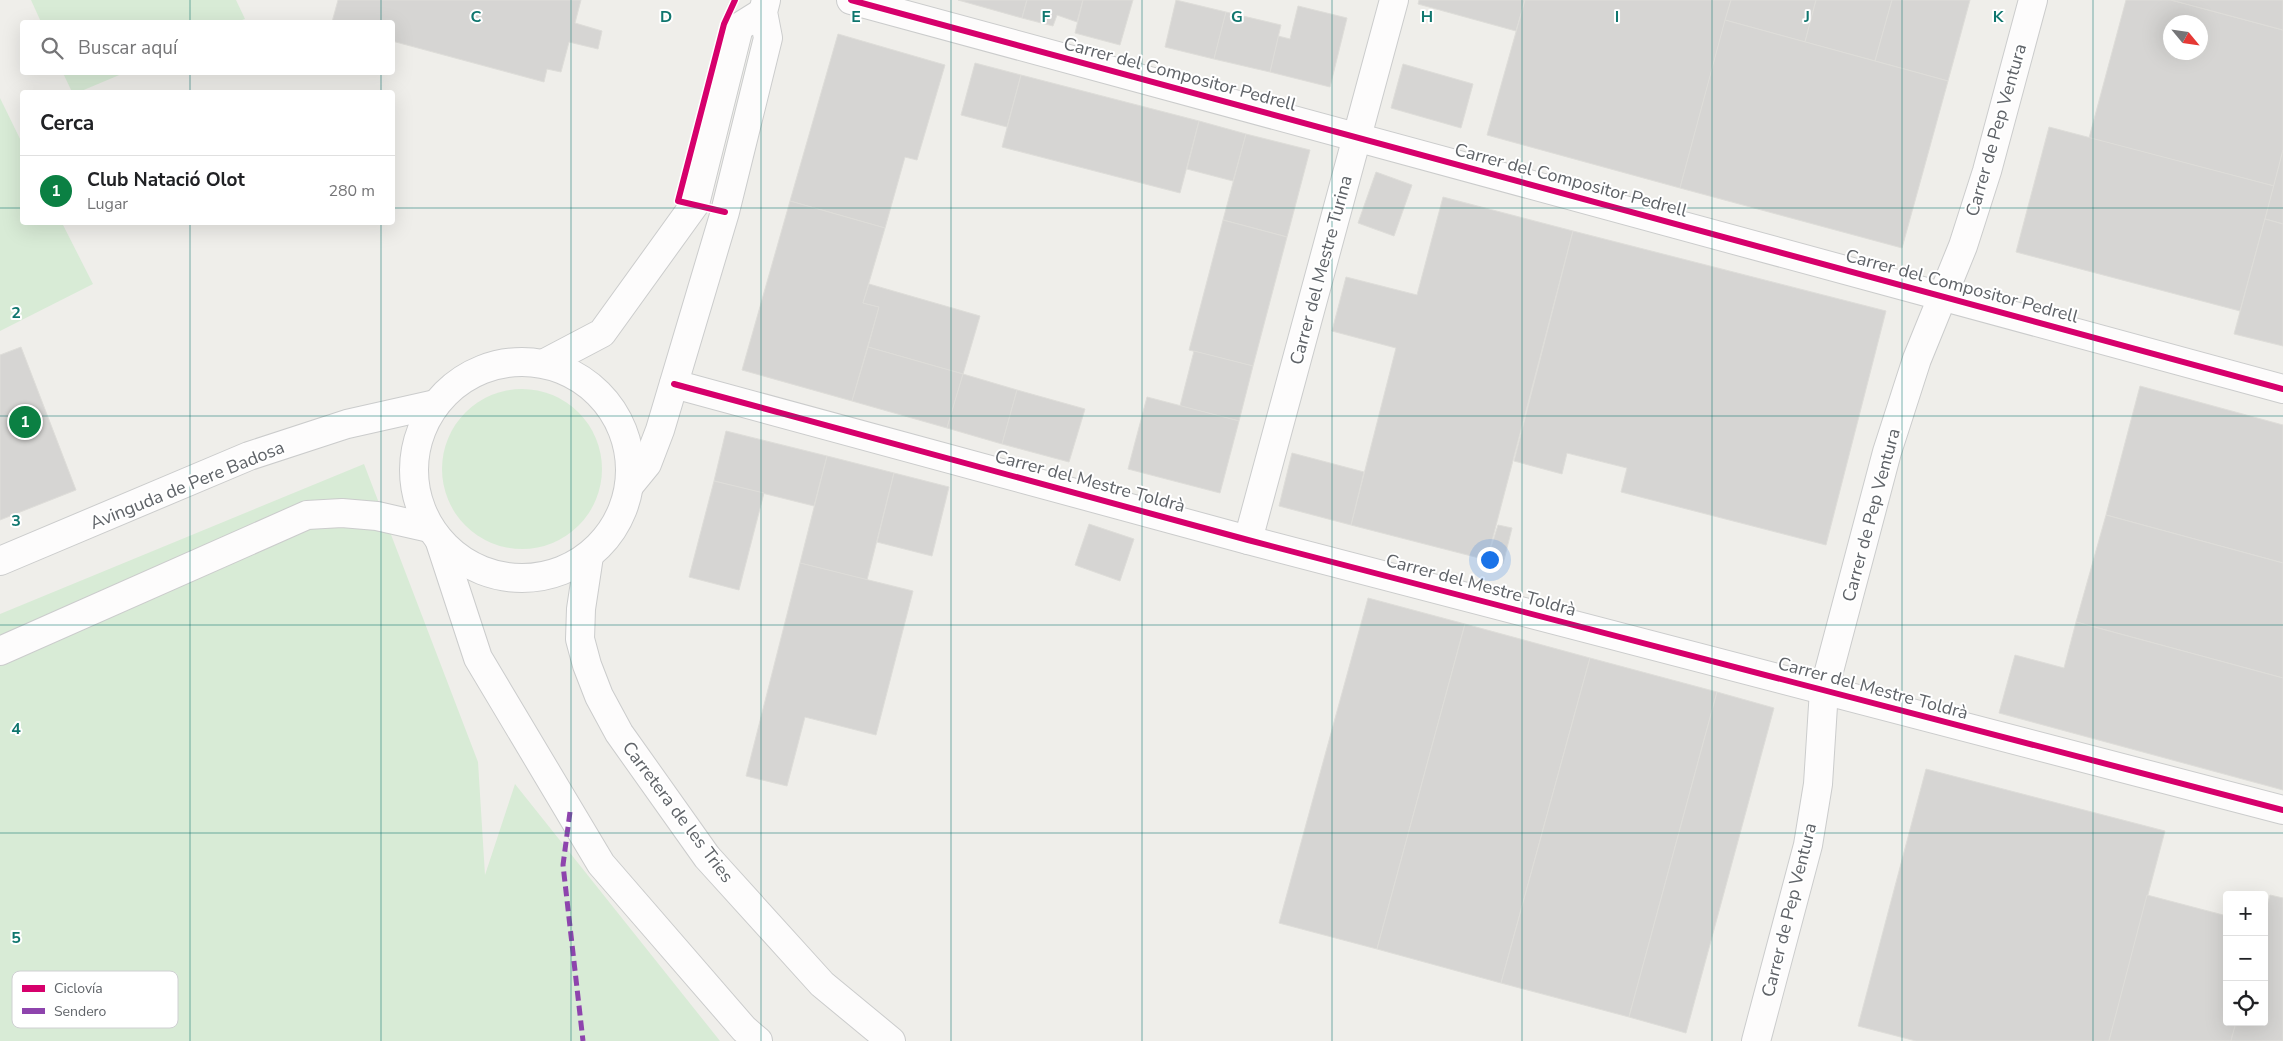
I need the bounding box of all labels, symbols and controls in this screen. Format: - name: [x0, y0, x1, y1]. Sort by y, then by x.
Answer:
- text: C: [471, 6, 482, 28]
- text: D: [660, 6, 672, 28]
- text: E: [851, 6, 861, 28]
- text: F: [1042, 6, 1051, 28]
- text: G: [1231, 6, 1243, 28]
- text: H: [1421, 6, 1433, 28]
- text: I: [1615, 6, 1619, 28]
- text: J: [1803, 6, 1810, 28]
- text: K: [1993, 6, 2005, 28]
- north arrow: [2163, 15, 2208, 60]
- search box: [20, 20, 395, 75]
- street label: Carrer del Compositor Pedrell: [1061, 31, 1300, 117]
- icon: search: [38, 34, 66, 62]
- text: Buscar aquí: [78, 35, 177, 61]
- street label: Carrer de Pep Ventura: [1960, 41, 2032, 219]
- text: Cerca: [40, 109, 94, 137]
- street label: Carrer del Compositor Pedrell: [1452, 137, 1691, 223]
- text: Club Natació Olot: [87, 167, 245, 193]
- street label: Carrer del Mestre Turina: [1284, 173, 1358, 367]
- text: 1: [51, 180, 61, 202]
- text: 280 m: [328, 180, 375, 202]
- text: Lugar: [87, 193, 128, 215]
- street label: Carrer del Compositor Pedrell: [1843, 243, 2082, 329]
- text: 2: [11, 302, 21, 324]
- pin: 1: [9, 403, 41, 441]
- street label: Carrer de Pep Ventura: [1836, 426, 1906, 604]
- street label: Avinguda de Pere Badosa: [86, 435, 288, 535]
- street label: Carrer del Mestre Toldrà: [992, 444, 1188, 518]
- text: 3: [11, 510, 21, 532]
- your location: [1477, 547, 1503, 573]
- street label: Carrer del Mestre Toldrà: [1383, 548, 1579, 622]
- street label: Carrer del Mestre Toldrà: [1775, 651, 1971, 725]
- text: 4: [11, 718, 21, 740]
- street label: Carretera de les Tries: [617, 736, 739, 888]
- street label: Carrer de Pep Ventura: [1756, 820, 1822, 1000]
- map controls: [2223, 891, 2268, 1026]
- button: +: [2223, 891, 2268, 936]
- text: 5: [11, 927, 21, 949]
- button: −: [2223, 936, 2268, 981]
- legend: [12, 971, 178, 1028]
- text: Ciclovía: [54, 979, 103, 998]
- button: locate: [2223, 981, 2268, 1026]
- text: Sendero: [54, 1002, 107, 1021]

